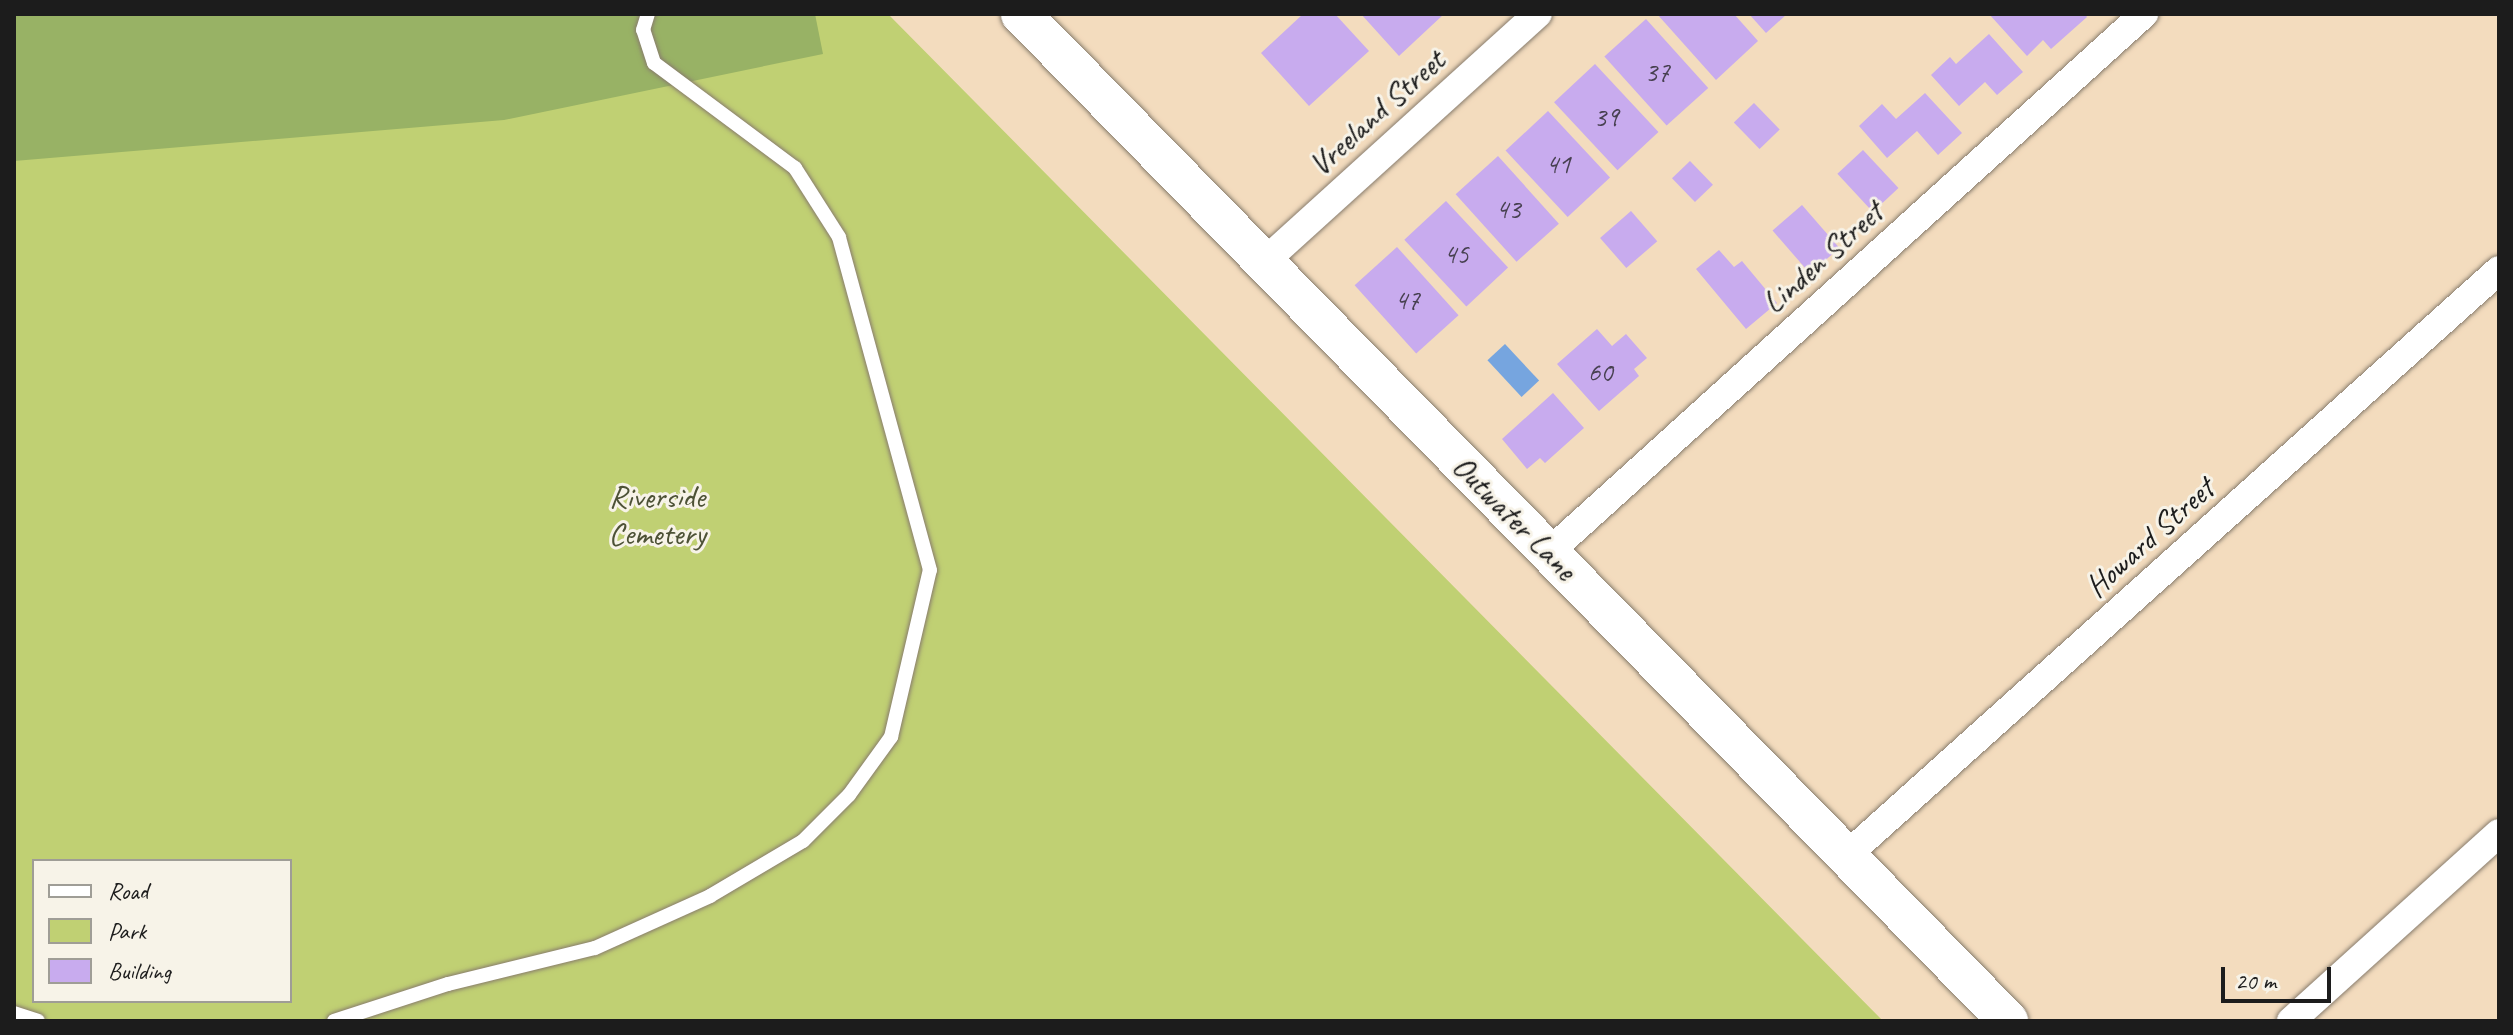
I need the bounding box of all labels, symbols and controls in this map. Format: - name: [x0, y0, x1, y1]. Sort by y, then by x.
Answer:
- street label: Vreeland Street: [1301, 42, 1453, 184]
- house number: 37: [1644, 55, 1670, 89]
- house number: 39: [1593, 100, 1619, 134]
- house number: 41: [1545, 147, 1571, 181]
- house number: 43: [1495, 192, 1521, 226]
- street label: Linden Street: [1755, 194, 1891, 322]
- house number: 45: [1443, 237, 1469, 271]
- house number: 47: [1394, 283, 1420, 317]
- house number: 60: [1587, 355, 1613, 389]
- street label: Outwater Lane: [1444, 448, 1584, 588]
- street label: Howard Street: [2078, 470, 2222, 606]
- park label: Riverside Cemetery: [608, 479, 706, 554]
- legend: [32, 859, 292, 1003]
- text: Road: [108, 876, 148, 906]
- text: Park: [108, 916, 146, 946]
- scale bar: [2225, 951, 2335, 1001]
- text: Building: [108, 956, 171, 986]
- text: 20 m: [2235, 966, 2276, 996]

